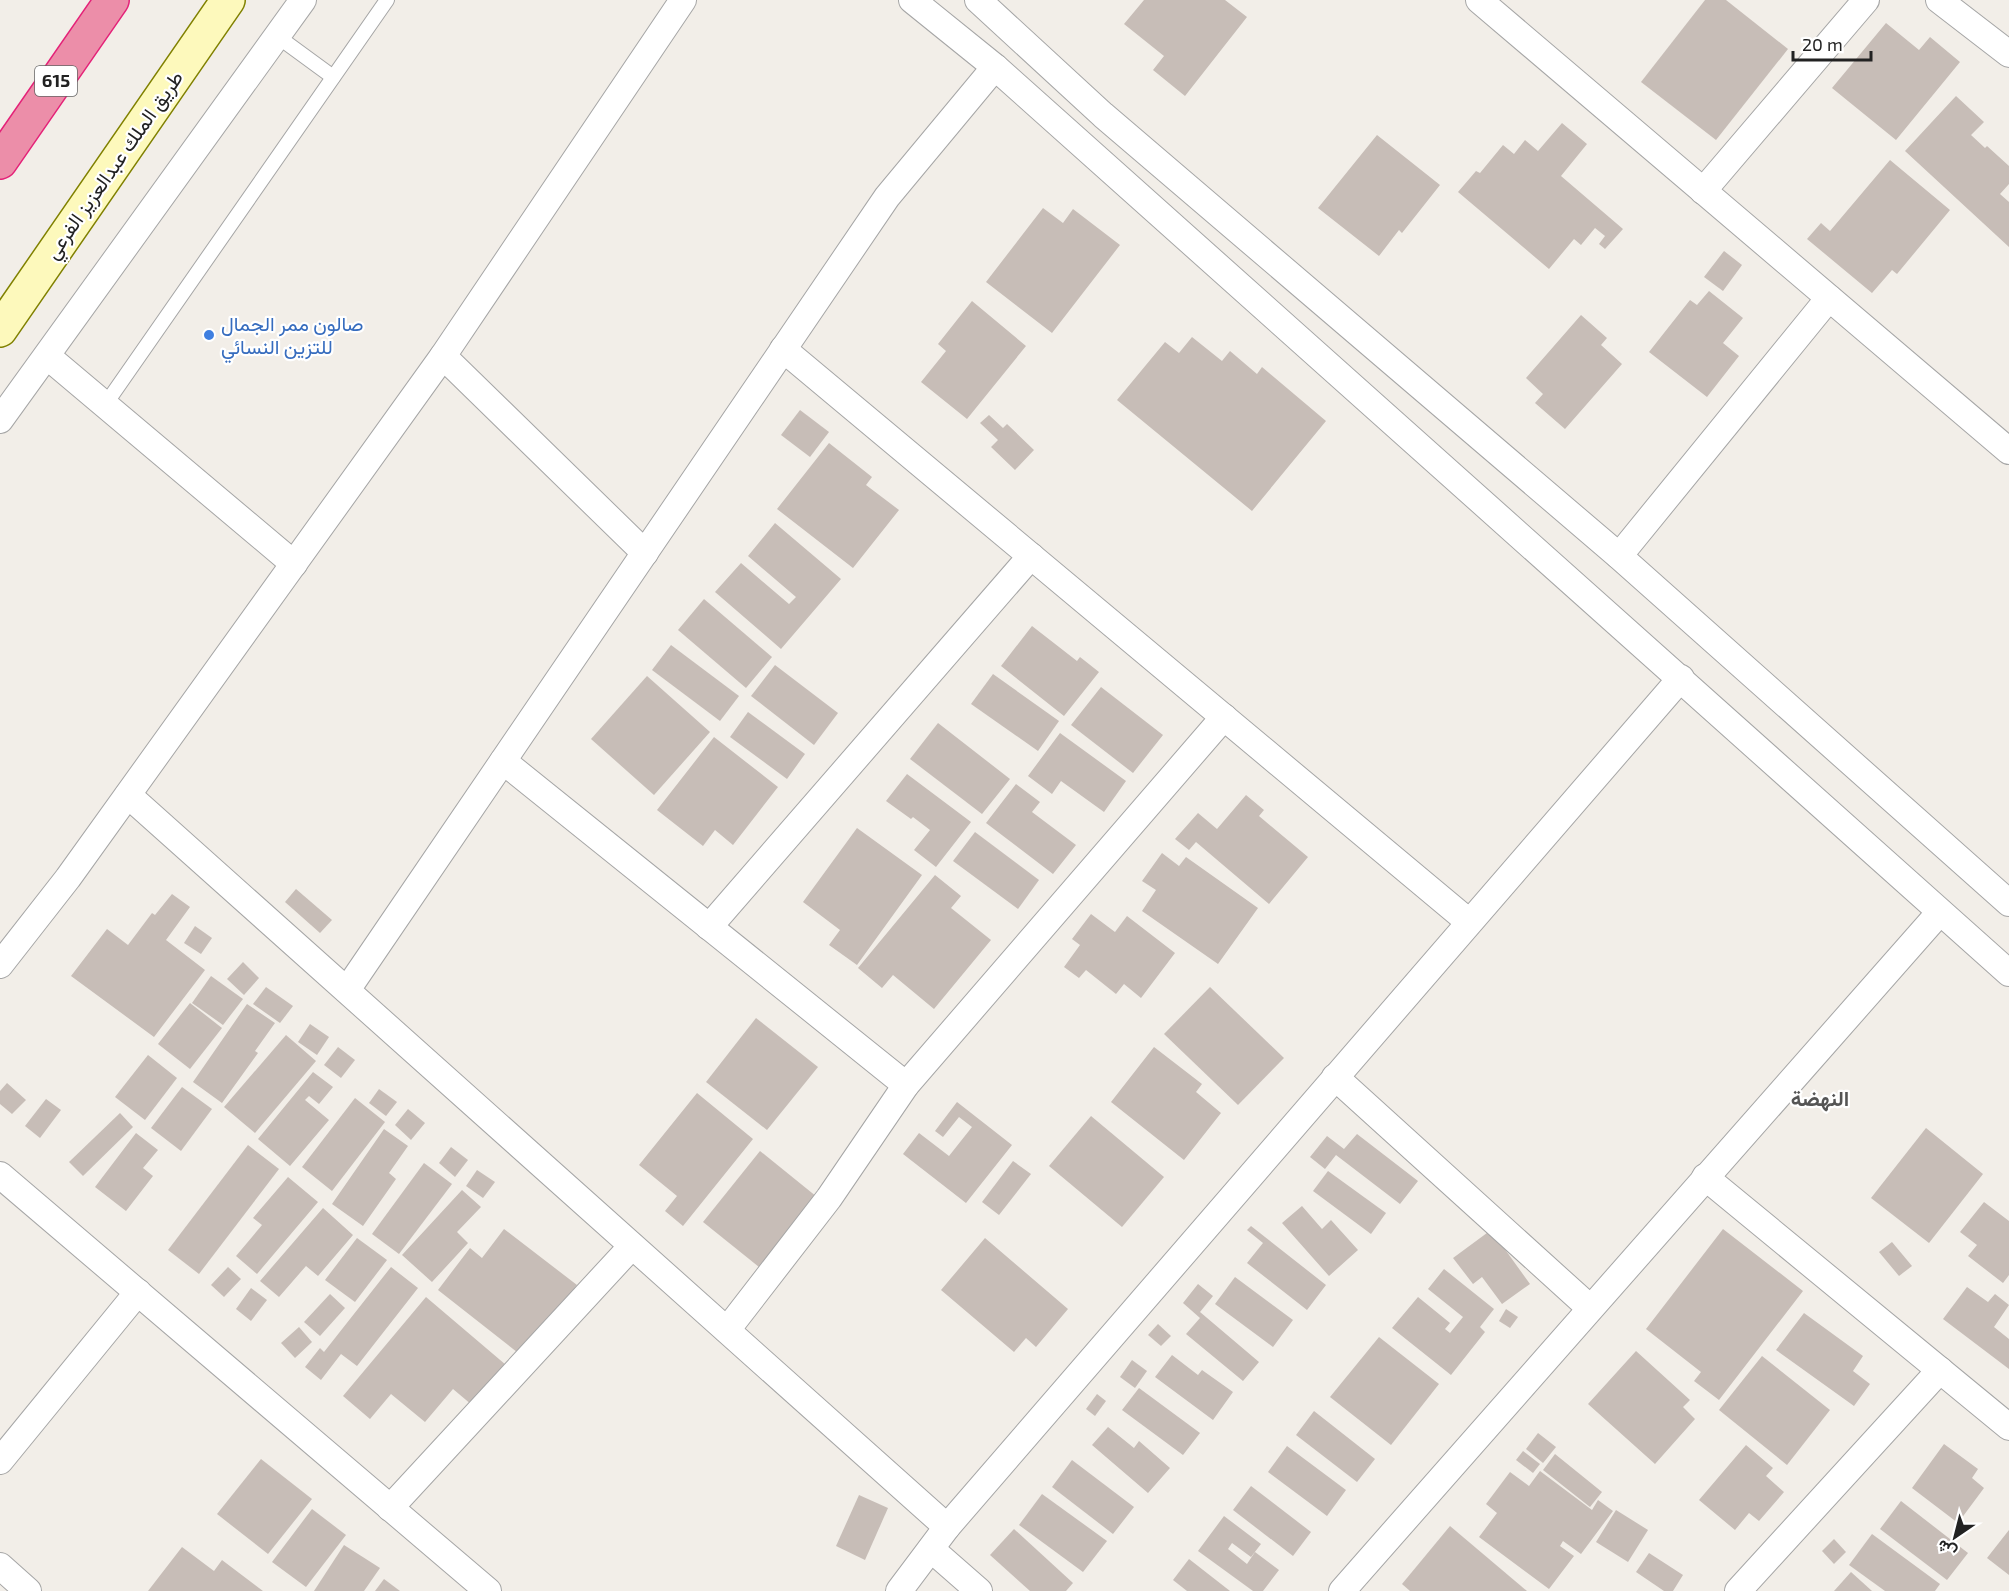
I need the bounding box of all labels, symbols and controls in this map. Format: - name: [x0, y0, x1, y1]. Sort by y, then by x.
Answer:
- scale bar: [1793, 24, 1871, 62]
- text: 20 m: [1802, 33, 1843, 55]
- road number: 615: [35, 66, 77, 96]
- street label: طريق الملك عبدالعزيز الفرعي: [39, 66, 192, 267]
- place label: صالون ممر الجمال للتزين النسائي: [221, 311, 363, 364]
- marker: صالون ممر الجمال للتزين النسائي: [202, 328, 216, 342]
- district label: النهضة: [1791, 1085, 1849, 1112]
- north arrow: [1925, 1507, 1985, 1567]
- text: ش: [1933, 1536, 1960, 1563]

